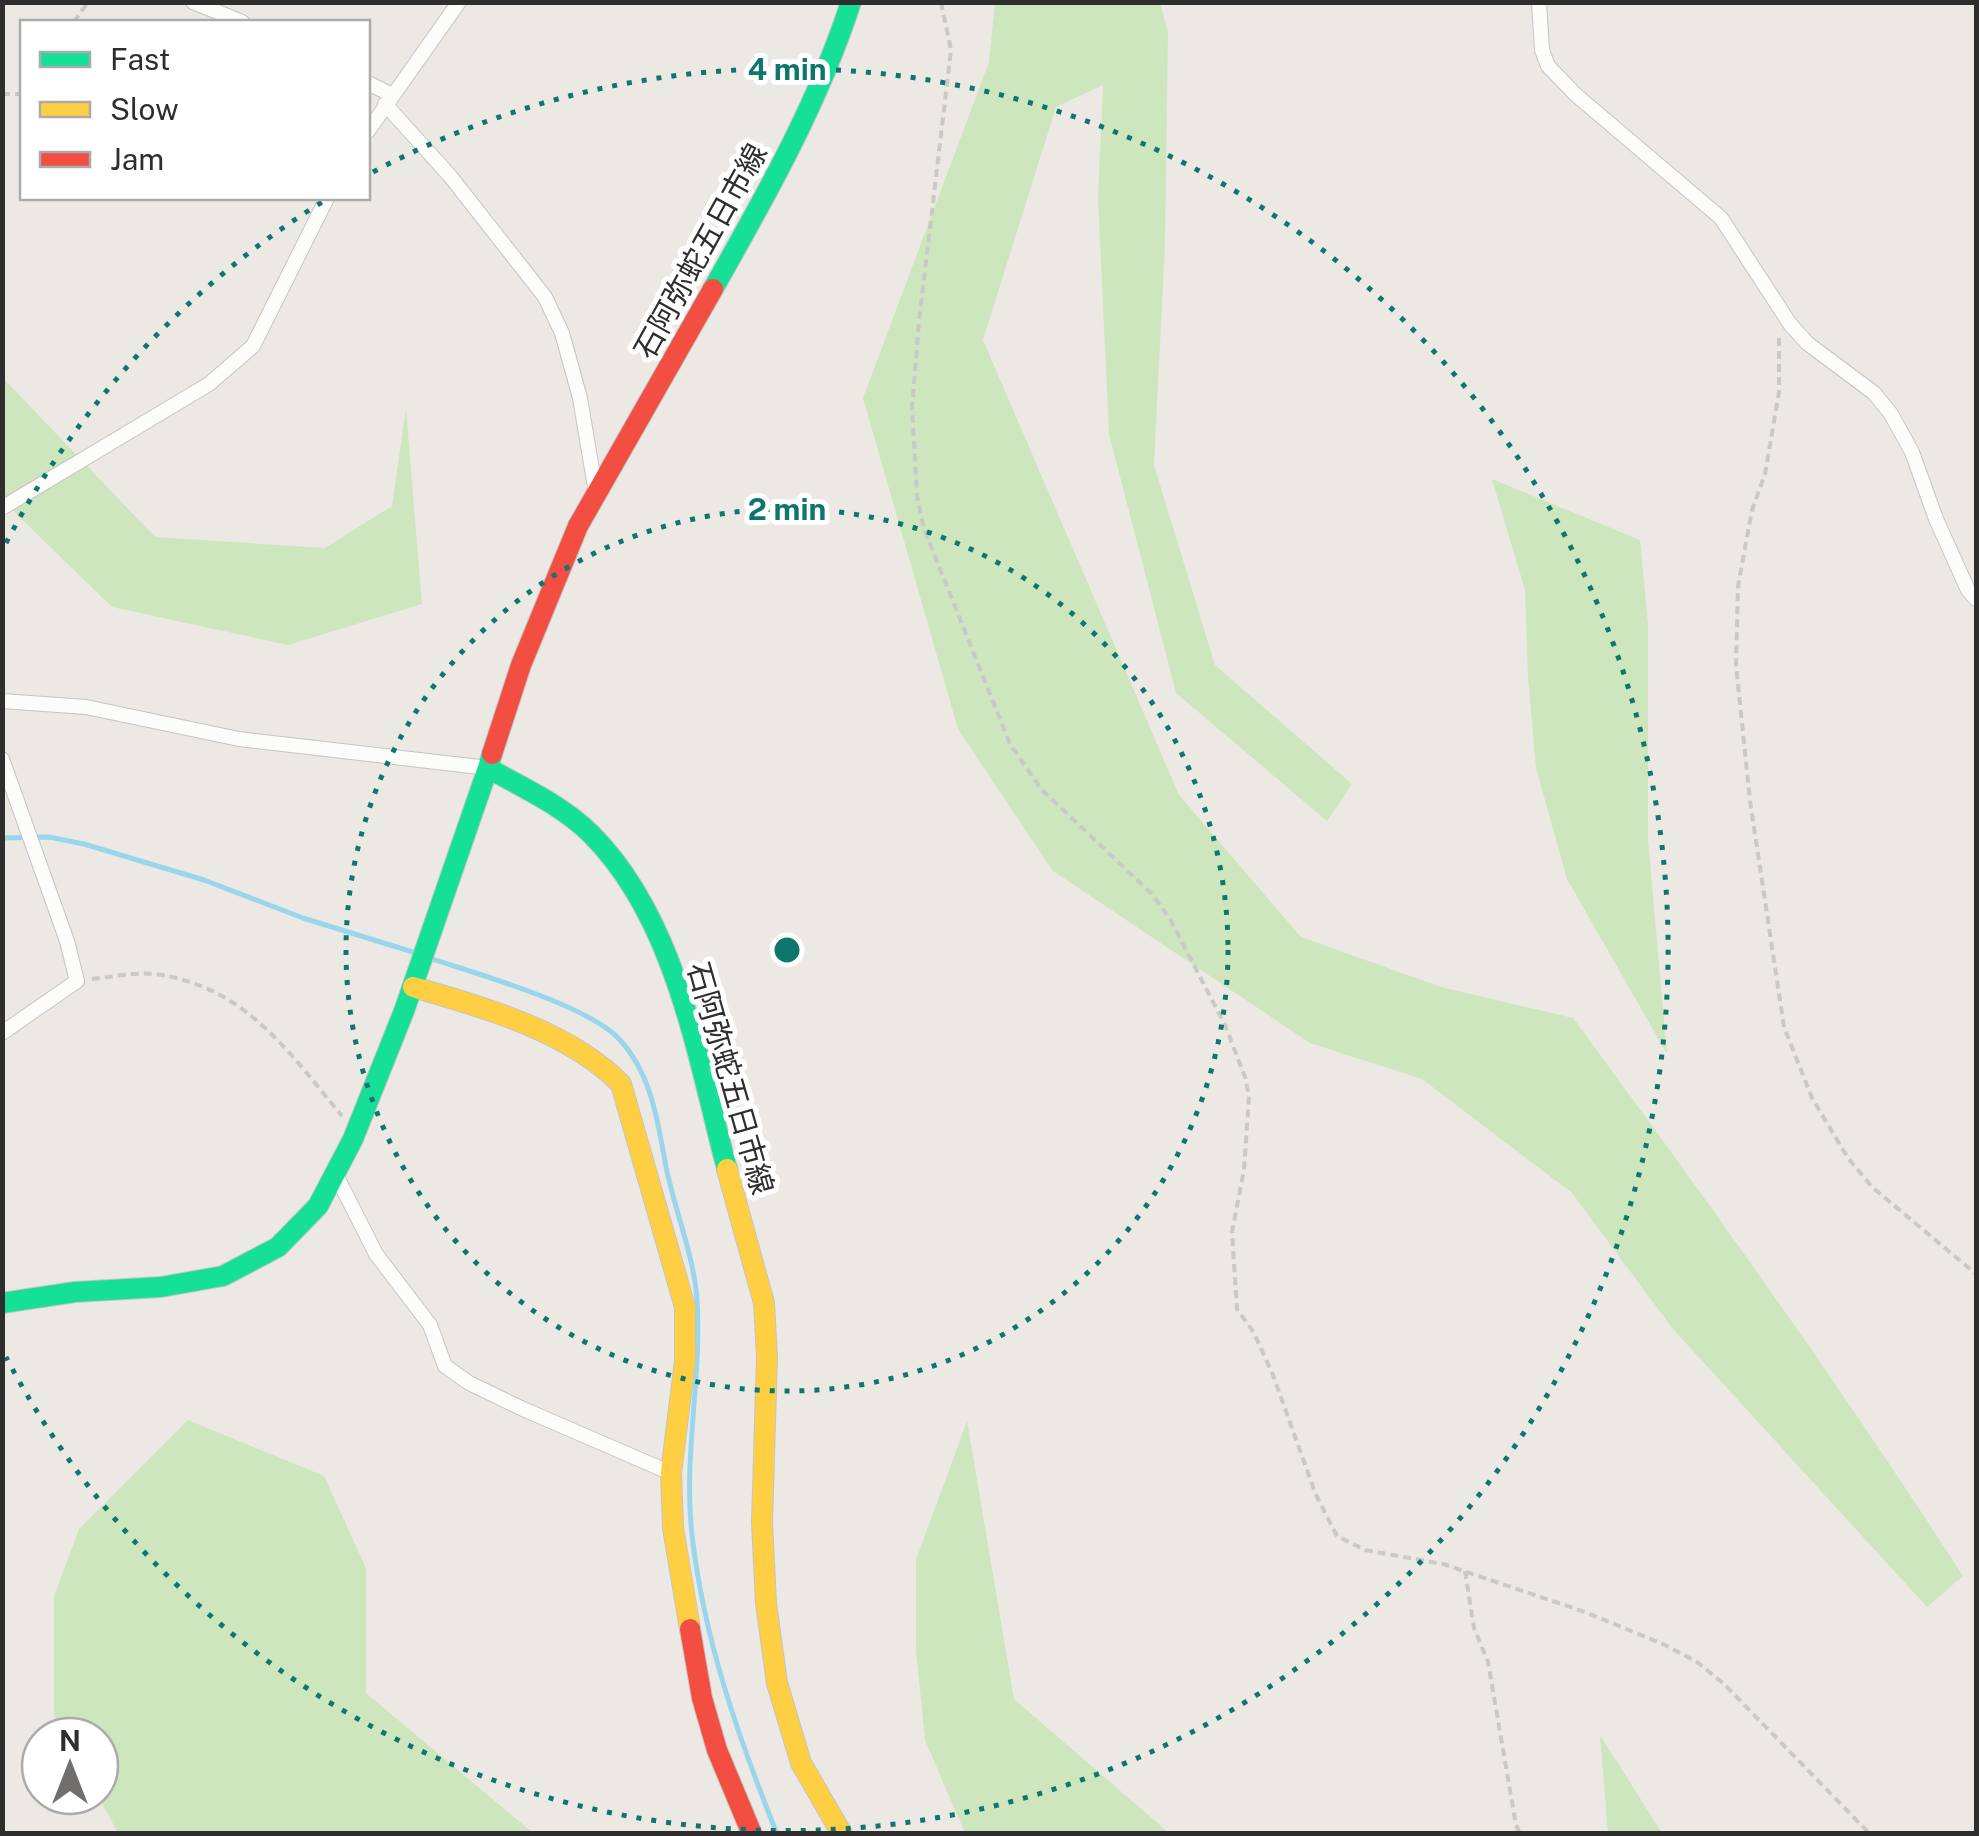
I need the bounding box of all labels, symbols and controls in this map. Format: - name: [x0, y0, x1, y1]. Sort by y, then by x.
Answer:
- legend: [20, 20, 370, 200]
- text: Fast: [110, 41, 170, 77]
- text: 4 min: [747, 51, 827, 87]
- text: Slow: [110, 91, 179, 127]
- street label: 石阿弥蛇五日市線: [626, 137, 774, 365]
- text: Jam: [110, 141, 164, 177]
- text: 2 min: [748, 491, 826, 527]
- centre of rings: [769, 932, 805, 968]
- street label: 石阿弥蛇五日市線: [681, 958, 781, 1198]
- north arrow: [20, 1716, 120, 1816]
- text: N: [59, 1724, 81, 1757]

